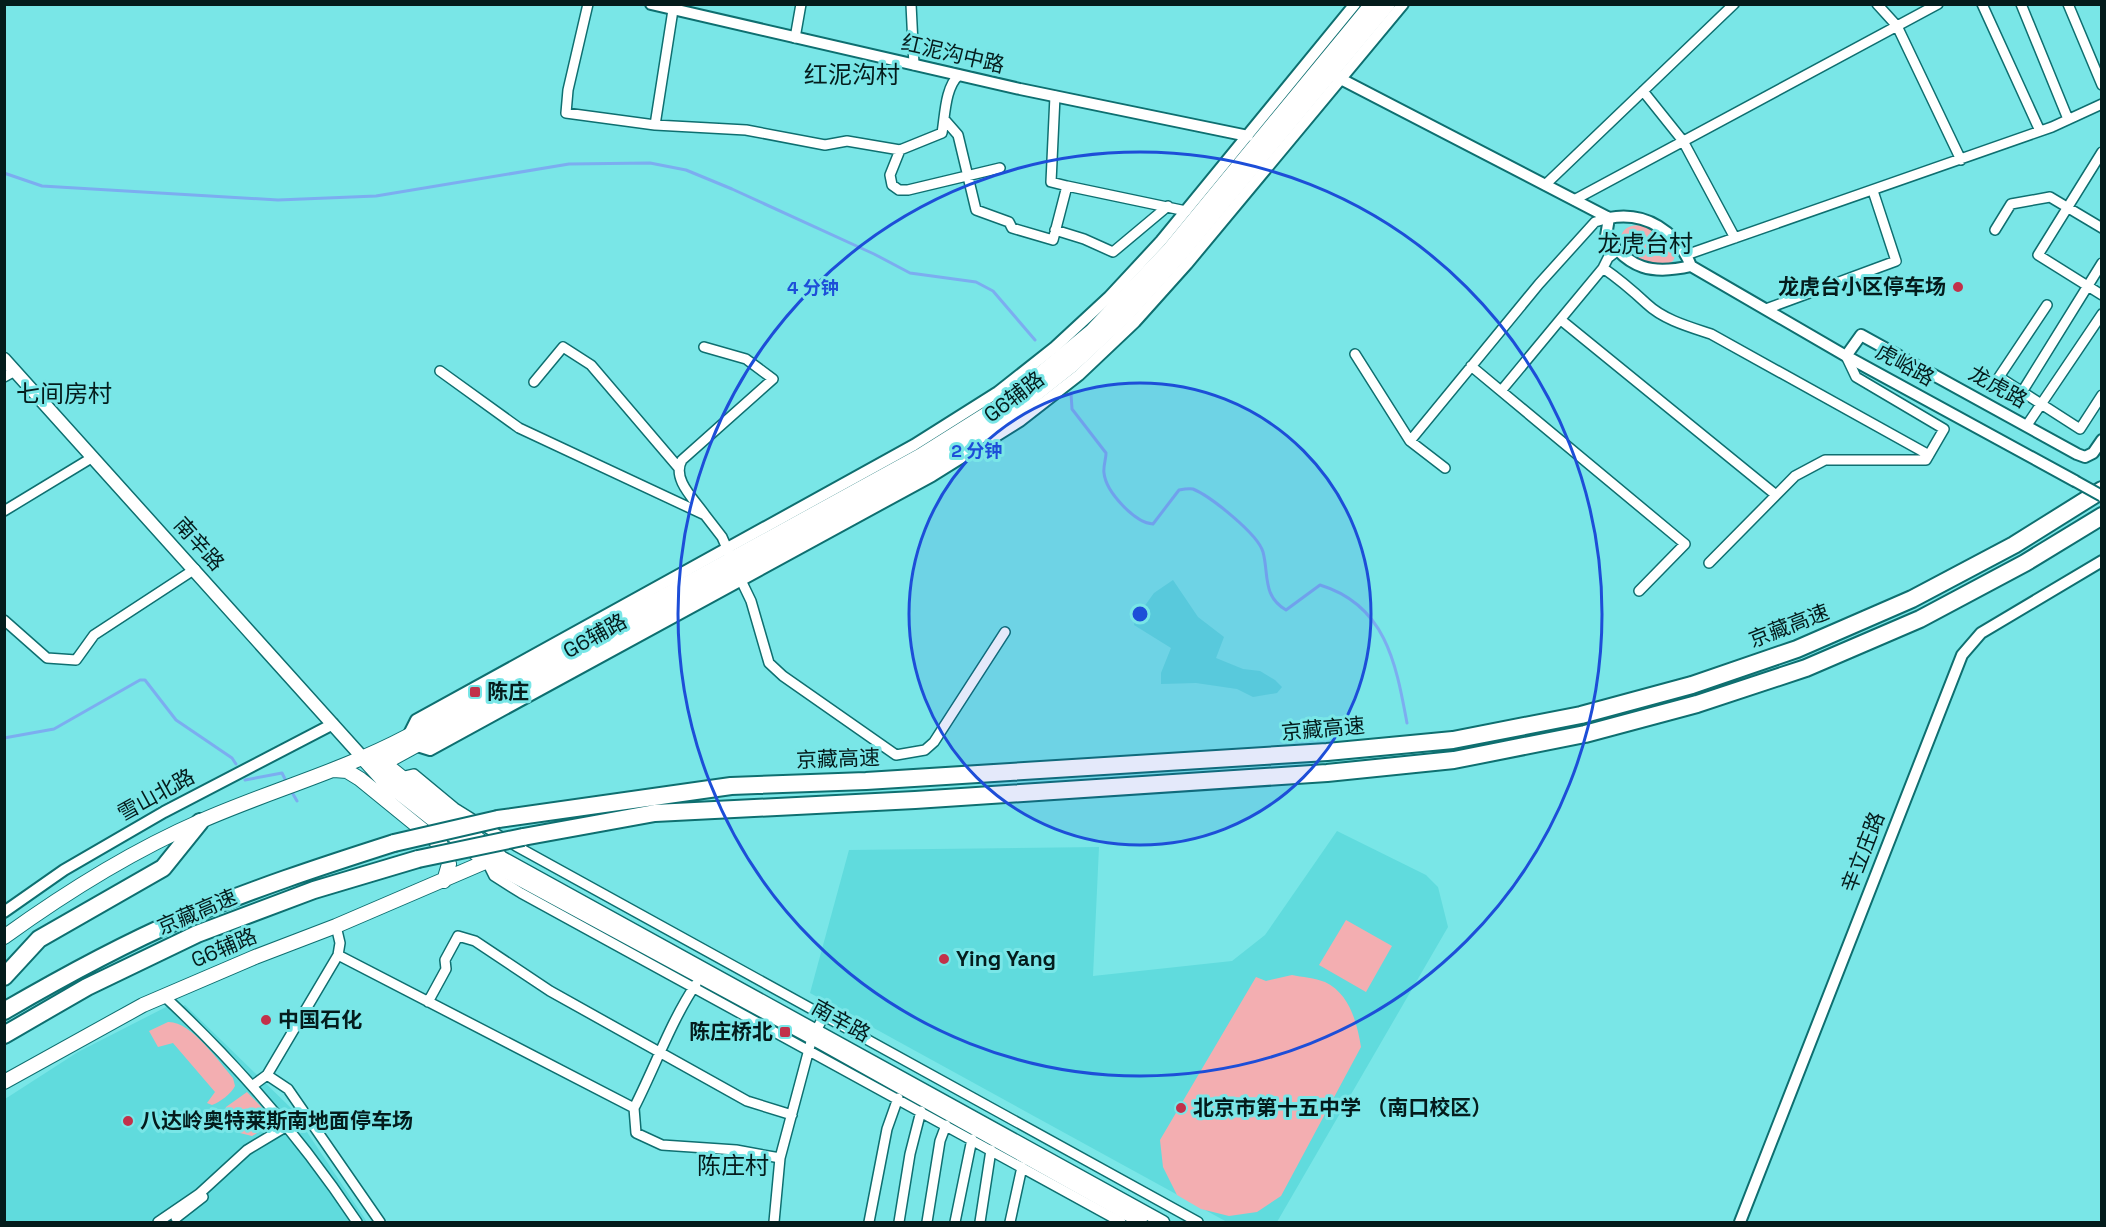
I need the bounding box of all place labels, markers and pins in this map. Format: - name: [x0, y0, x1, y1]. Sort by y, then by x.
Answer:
- place label: 龙虎台小区停车场: [1778, 273, 1946, 300]
- marker: 龙虎台小区停车场: [1951, 280, 1965, 294]
- centre of rings: [1130, 604, 1150, 624]
- place label: 陈庄: [487, 678, 529, 705]
- marker: 陈庄: [468, 685, 482, 699]
- place label: Ying Yang: [956, 945, 1056, 972]
- marker: Ying Yang: [937, 952, 951, 966]
- place label: 中国石化: [278, 1006, 362, 1033]
- marker: 中国石化: [259, 1013, 273, 1027]
- place label: 陈庄桥北: [689, 1018, 773, 1045]
- marker: 陈庄桥北: [778, 1025, 792, 1039]
- place label: 北京市第十五中学 （南口校区）: [1193, 1094, 1492, 1121]
- marker: 北京市第十五中学 （南口校区）: [1174, 1101, 1188, 1115]
- place label: 八达岭奥特莱斯南地面停车场: [140, 1107, 413, 1134]
- marker: 八达岭奥特莱斯南地面停车场: [121, 1114, 135, 1128]

